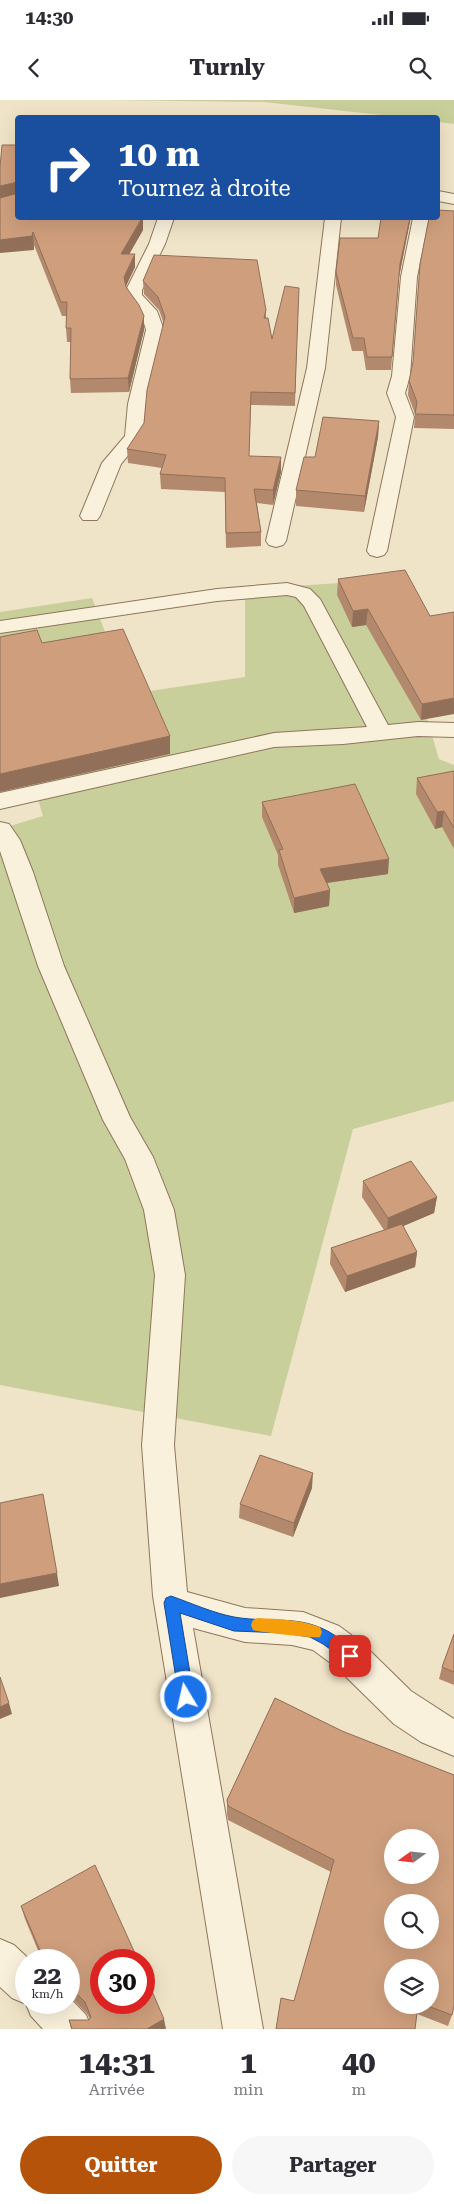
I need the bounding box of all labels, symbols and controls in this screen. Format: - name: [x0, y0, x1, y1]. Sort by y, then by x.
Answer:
- text: 14:30: [25, 6, 74, 29]
- icon: back: [20, 54, 48, 82]
- icon: search: [406, 54, 434, 82]
- text: Turnly: [189, 55, 265, 80]
- text: 10 m: [118, 134, 200, 175]
- icon: right: [35, 135, 100, 200]
- text: Tournez à droite: [118, 176, 291, 201]
- pin: [329, 1635, 371, 1677]
- icon: arrive: [336, 1642, 364, 1670]
- position arrow: [159, 1670, 211, 1722]
- north arrow: [384, 1829, 439, 1884]
- map controls: [384, 1829, 439, 2014]
- button: search: [384, 1894, 439, 1949]
- speed limit sign: 30: [90, 1949, 155, 2014]
- button: layers: [384, 1959, 439, 2014]
- text: 22: [33, 1961, 62, 1990]
- text: km/h: [31, 1987, 64, 2001]
- text: 14:31: [78, 2045, 155, 2080]
- text: 1: [240, 2045, 257, 2080]
- text: 40: [342, 2045, 376, 2080]
- text: Arrivée: [89, 2080, 145, 2099]
- text: min: [233, 2080, 264, 2099]
- text: m: [351, 2080, 366, 2099]
- button: Quitter: [20, 2136, 222, 2194]
- button: Partager: [232, 2136, 434, 2194]

